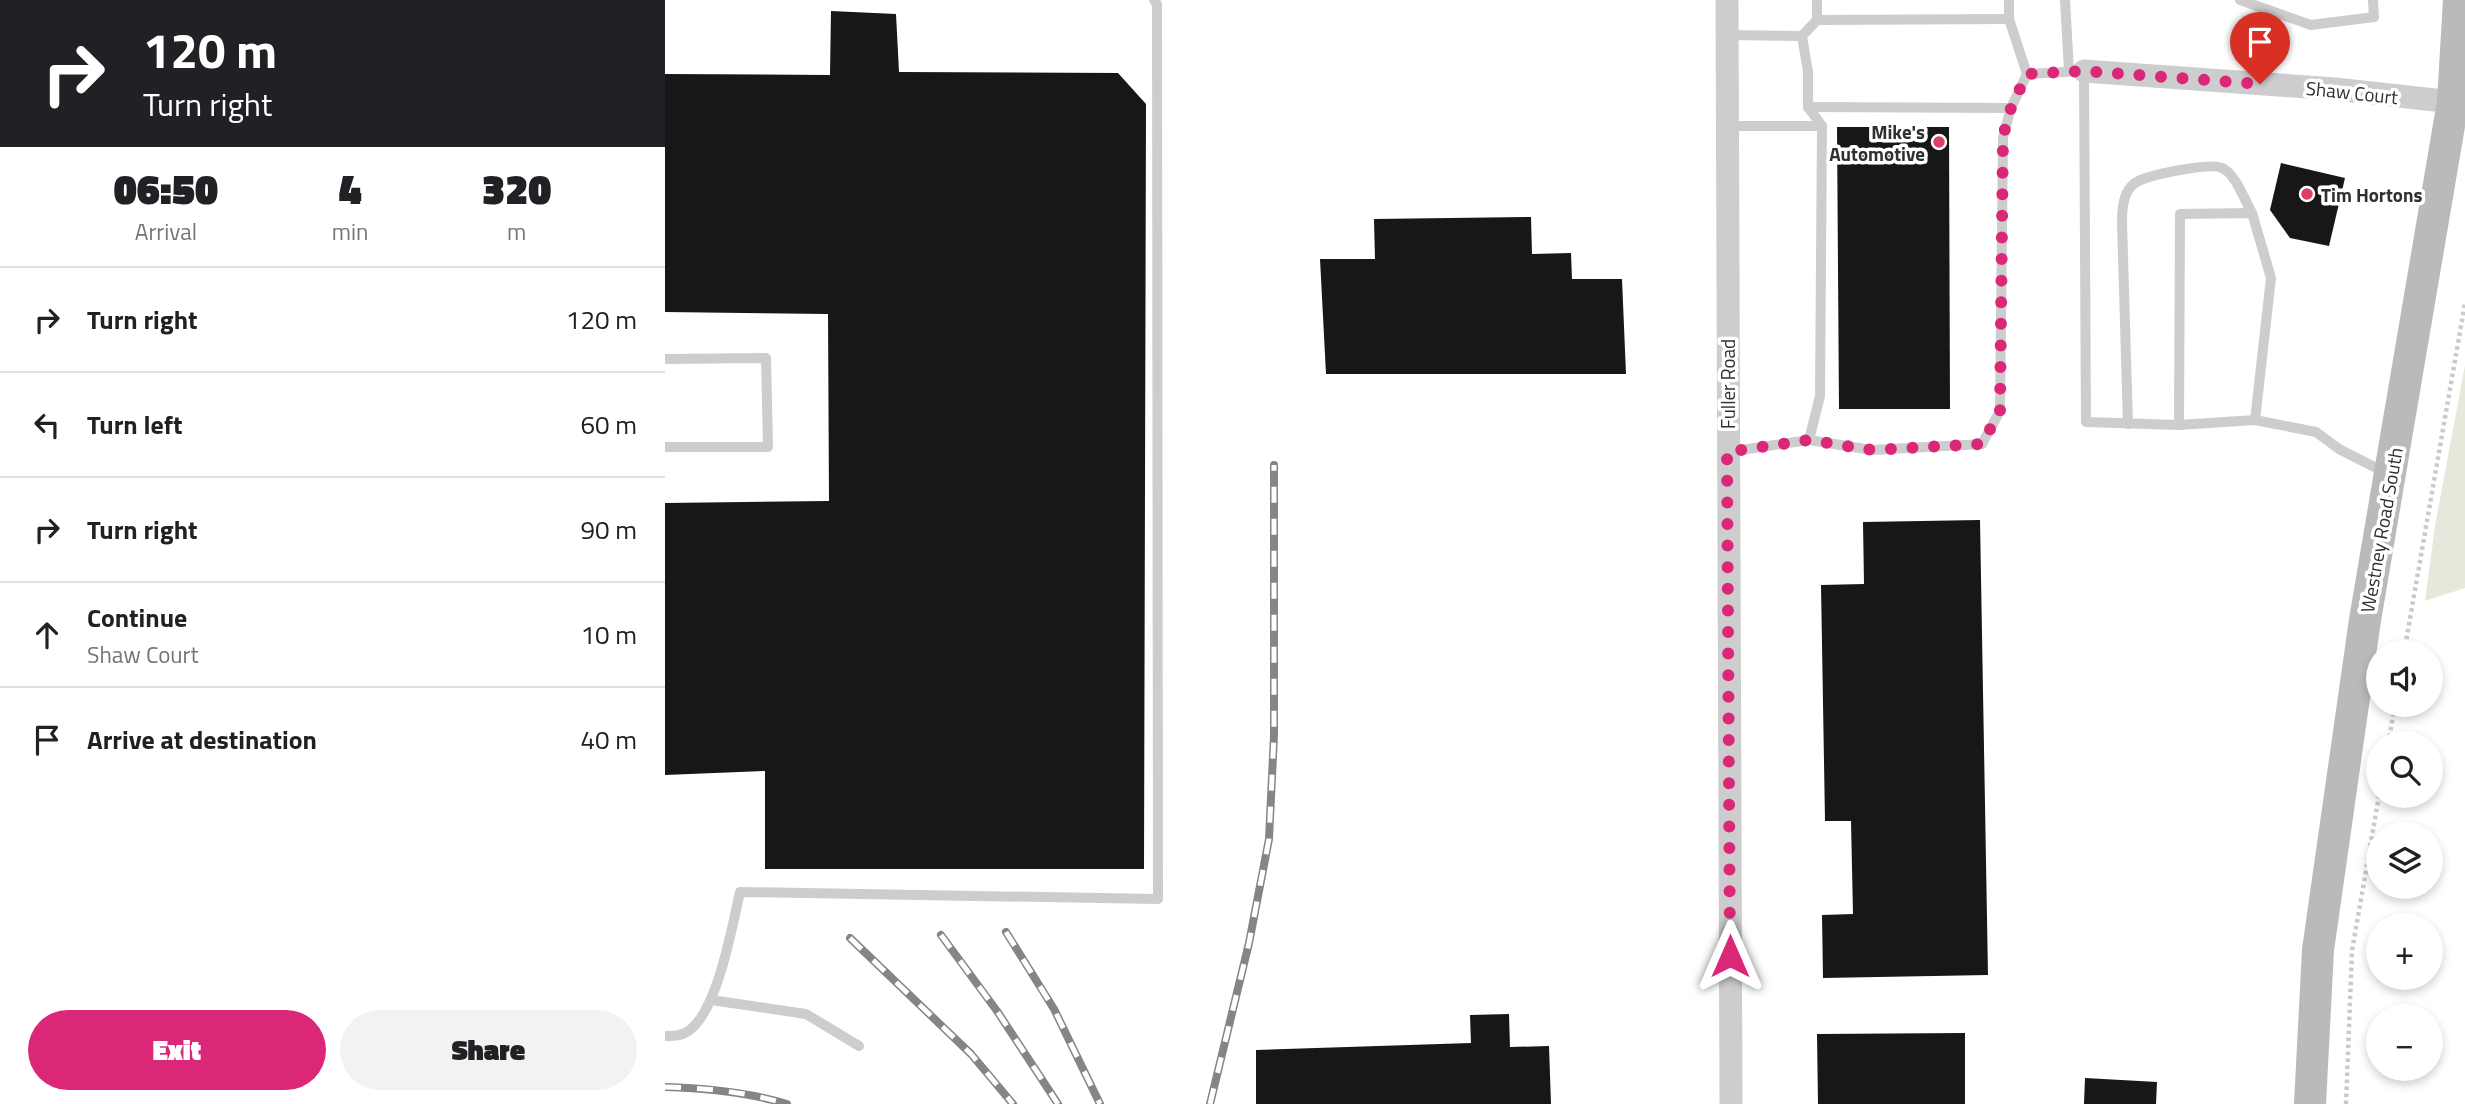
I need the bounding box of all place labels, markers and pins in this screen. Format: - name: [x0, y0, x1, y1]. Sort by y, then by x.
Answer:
- pin: [2230, 12.0, 2290, 84]
- place label: Mike's Automotive: [1829, 117, 1925, 168]
- marker: Mike's Automotive: [1931, 134, 1947, 150]
- place label: Tim Hortons: [2321, 180, 2422, 209]
- marker: Tim Hortons: [2299, 186, 2315, 202]

